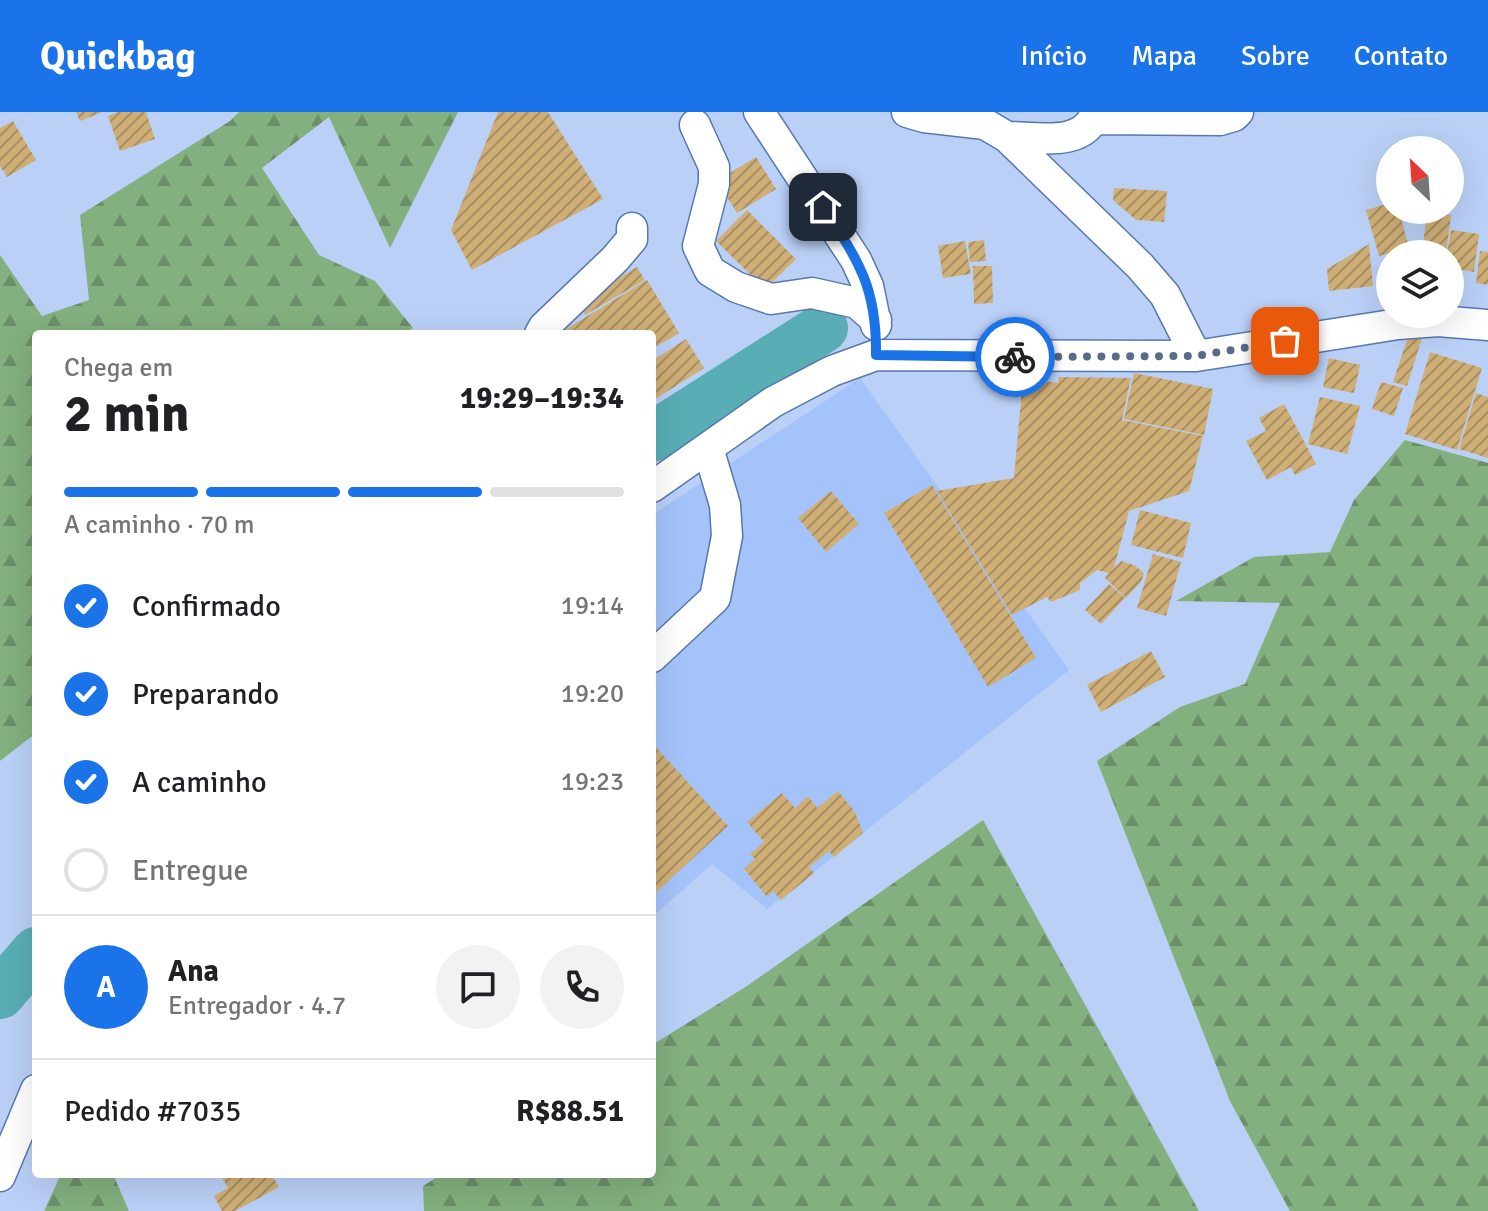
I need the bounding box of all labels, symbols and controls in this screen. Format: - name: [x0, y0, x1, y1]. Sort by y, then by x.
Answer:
- text: Quickbag: [40, 33, 196, 80]
- text: Início: [1020, 39, 1087, 73]
- text: Mapa: [1131, 39, 1197, 73]
- text: Sobre: [1241, 39, 1310, 73]
- text: Contato: [1354, 39, 1448, 73]
- north arrow: [1376, 136, 1464, 224]
- map controls: [1376, 136, 1464, 328]
- pin: [789, 173, 857, 241]
- icon: home: [801, 185, 845, 229]
- button: layers: [1376, 240, 1464, 328]
- pin: [1251, 307, 1319, 375]
- courier: [975, 317, 1055, 397]
- icon: bag: [1263, 319, 1307, 363]
- icon: bike: [993, 335, 1037, 379]
- text: Chega em: [64, 352, 173, 384]
- text: 19:29–19:34: [460, 380, 624, 417]
- text: 2 min: [64, 382, 190, 446]
- text: A caminho · 70 m: [64, 509, 255, 541]
- icon: check: [64, 584, 108, 628]
- text: Confirmado: [132, 588, 281, 625]
- text: 19:14: [561, 590, 624, 622]
- icon: check: [64, 672, 108, 716]
- text: Preparando: [132, 676, 279, 713]
- text: 19:20: [561, 678, 624, 710]
- icon: check: [64, 760, 108, 804]
- text: A caminho: [132, 764, 267, 801]
- text: 19:23: [561, 766, 624, 798]
- text: Entregue: [132, 852, 249, 889]
- button: chat: [436, 945, 520, 1029]
- button: phone: [540, 945, 624, 1029]
- text: Ana: [168, 953, 219, 990]
- text: A: [96, 969, 116, 1006]
- text: Entregador · 4.7: [168, 990, 346, 1022]
- text: Pedido #7035: [64, 1093, 241, 1130]
- text: R$88.51: [516, 1093, 624, 1130]

